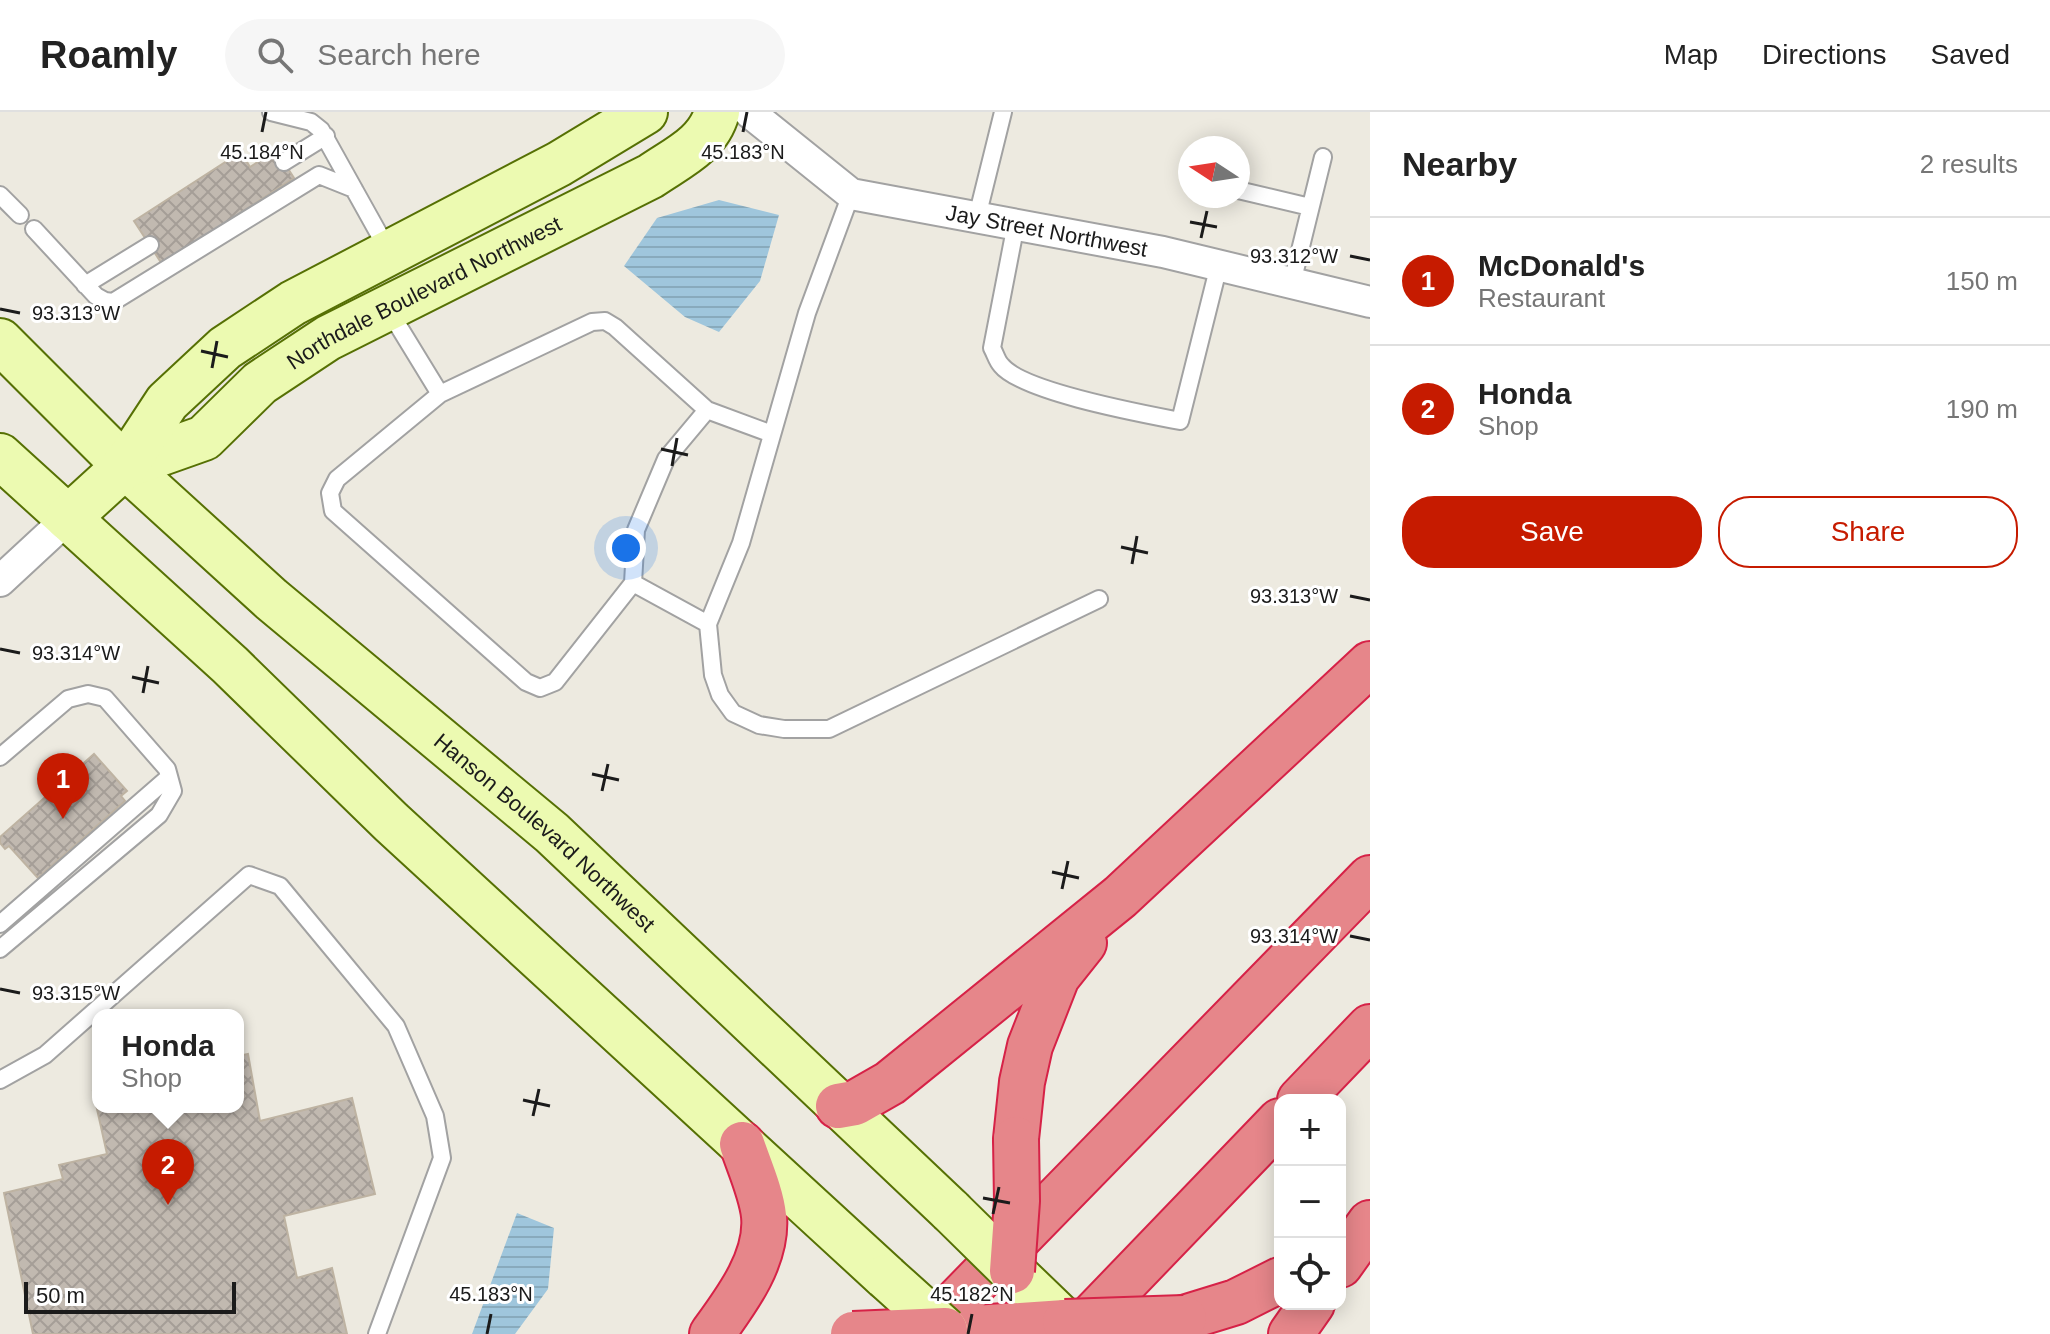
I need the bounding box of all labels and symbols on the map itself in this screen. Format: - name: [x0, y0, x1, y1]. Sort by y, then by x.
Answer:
- north arrow: [1178, 136, 1250, 208]
- text: 45.184°N: [220, 141, 304, 163]
- text: 45.183°N: [701, 141, 785, 163]
- street label: Jay Street Northwest: [944, 200, 1149, 262]
- street label: Northdale Boulevard Northwest: [282, 211, 565, 375]
- text: 93.312°W: [1250, 245, 1338, 267]
- text: 93.313°W: [32, 302, 120, 324]
- your location: [606, 528, 646, 568]
- text: 93.313°W: [1250, 585, 1338, 607]
- text: 93.314°W: [32, 642, 120, 664]
- street label: Hanson Boulevard Northwest: [429, 728, 660, 937]
- pin: 1: [37, 753, 89, 819]
- text: 93.314°W: [1250, 925, 1338, 947]
- text: 93.315°W: [32, 982, 120, 1004]
- pin: 2: [142, 1139, 194, 1205]
- scale bar: [24, 1278, 236, 1314]
- text: 45.183°N: [449, 1283, 533, 1305]
- text: 45.182°N: [930, 1283, 1014, 1305]

